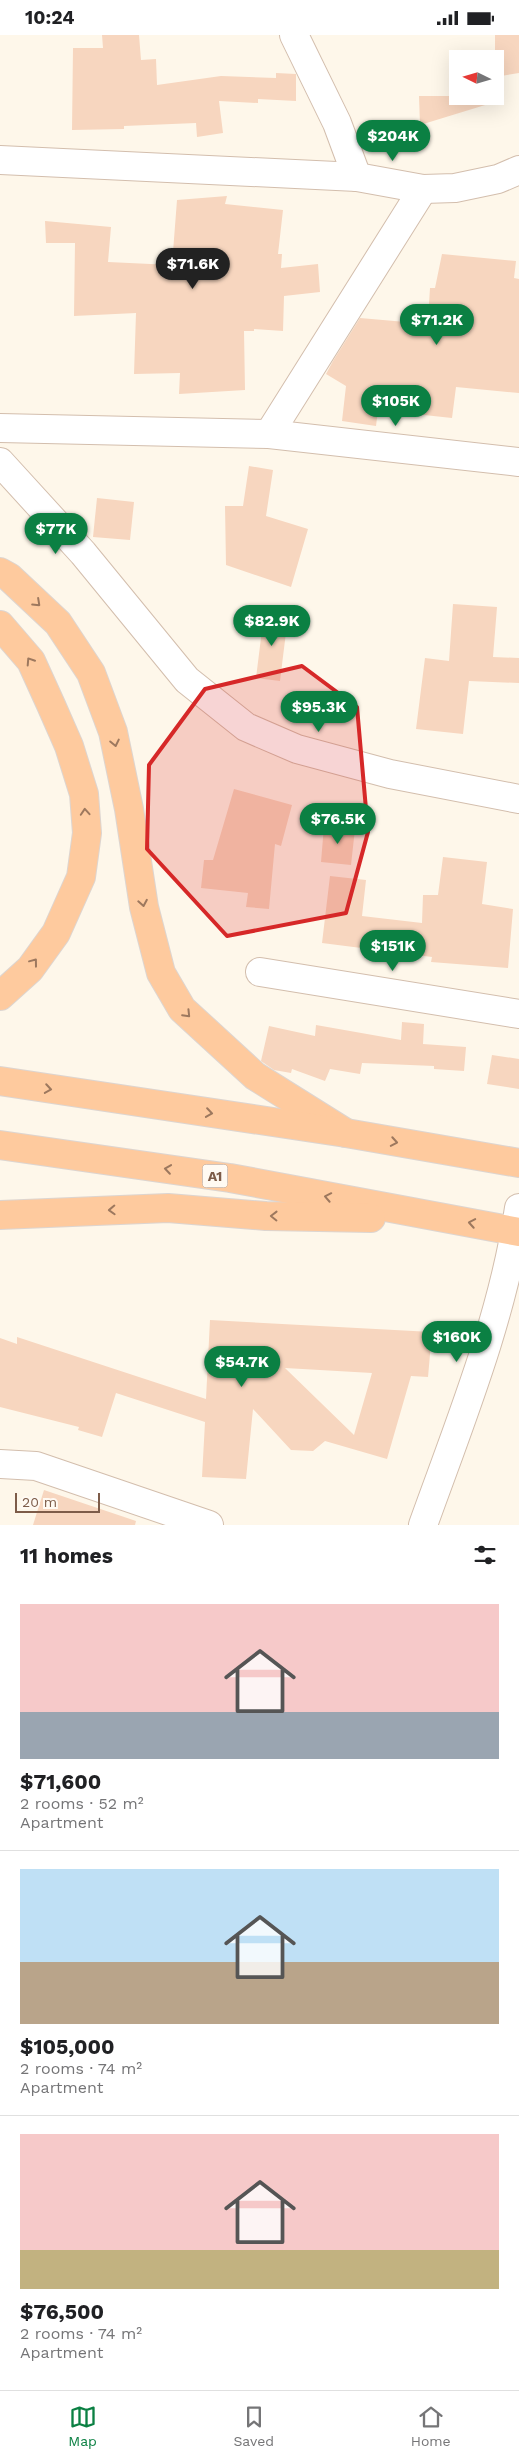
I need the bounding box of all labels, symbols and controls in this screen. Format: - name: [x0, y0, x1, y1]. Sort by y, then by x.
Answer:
- text: 10:24: [25, 6, 75, 29]
- north arrow: [449, 50, 504, 105]
- map controls: [449, 50, 504, 105]
- pin: $204K: [358, 119, 428, 162]
- text: $204K: [367, 126, 419, 145]
- pin: $71.6K: [152, 247, 234, 290]
- text: $71.6K: [167, 254, 219, 273]
- pin: $71.2K: [396, 303, 478, 346]
- text: $71.2K: [411, 310, 463, 329]
- pin: $105K: [361, 385, 431, 427]
- text: $105K: [372, 391, 420, 410]
- pin: $77K: [26, 513, 86, 555]
- text: $77K: [36, 519, 76, 538]
- one-way arrow: [31, 597, 40, 606]
- pin: $82.9K: [231, 605, 313, 647]
- text: $82.9K: [244, 611, 300, 630]
- one-way arrow: [26, 657, 36, 666]
- pin: $95.3K: [278, 691, 360, 733]
- text: $95.3K: [292, 697, 346, 716]
- one-way arrow: [109, 738, 120, 747]
- pin: $76.5K: [297, 803, 379, 845]
- one-way arrow: [80, 808, 91, 816]
- text: $76.5K: [311, 809, 365, 828]
- one-way arrow: [138, 898, 148, 907]
- pin: $151K: [358, 929, 428, 972]
- text: $151K: [371, 936, 415, 955]
- one-way arrow: [29, 959, 37, 968]
- one-way arrow: [181, 1008, 190, 1017]
- one-way arrow: [44, 1083, 52, 1094]
- one-way arrow: [205, 1107, 213, 1118]
- one-way arrow: [389, 1136, 398, 1146]
- one-way arrow: [164, 1165, 172, 1175]
- road number: A1: [202, 1165, 228, 1187]
- one-way arrow: [324, 1192, 333, 1202]
- one-way arrow: [108, 1205, 116, 1215]
- one-way arrow: [270, 1211, 278, 1221]
- one-way arrow: [467, 1219, 476, 1229]
- pin: $160K: [422, 1321, 492, 1363]
- text: $160K: [433, 1327, 481, 1346]
- pin: $54.7K: [201, 1345, 283, 1388]
- text: $54.7K: [215, 1352, 269, 1371]
- scale bar: [15, 1490, 100, 1513]
- text: 20 m: [22, 1494, 57, 1510]
- icon: filters: [471, 1541, 499, 1569]
- text: 11 homes: [20, 1543, 113, 1568]
- icon: home: [215, 1636, 305, 1726]
- text: $71,600: [20, 1769, 101, 1794]
- text: 2 rooms · 52 m²: [20, 1794, 144, 1813]
- text: Apartment: [20, 1813, 103, 1832]
- icon: home: [215, 1902, 305, 1992]
- text: $105,000: [20, 2034, 115, 2059]
- text: 2 rooms · 74 m²: [20, 2059, 142, 2078]
- text: Apartment: [20, 2078, 103, 2097]
- icon: home: [215, 2167, 305, 2257]
- text: $76,500: [20, 2299, 104, 2324]
- text: 2 rooms · 74 m²: [20, 2324, 142, 2343]
- text: Apartment: [20, 2343, 103, 2362]
- tab: Map: [68, 2403, 97, 2449]
- tab: Saved: [233, 2403, 274, 2449]
- tab: Home: [411, 2403, 451, 2449]

